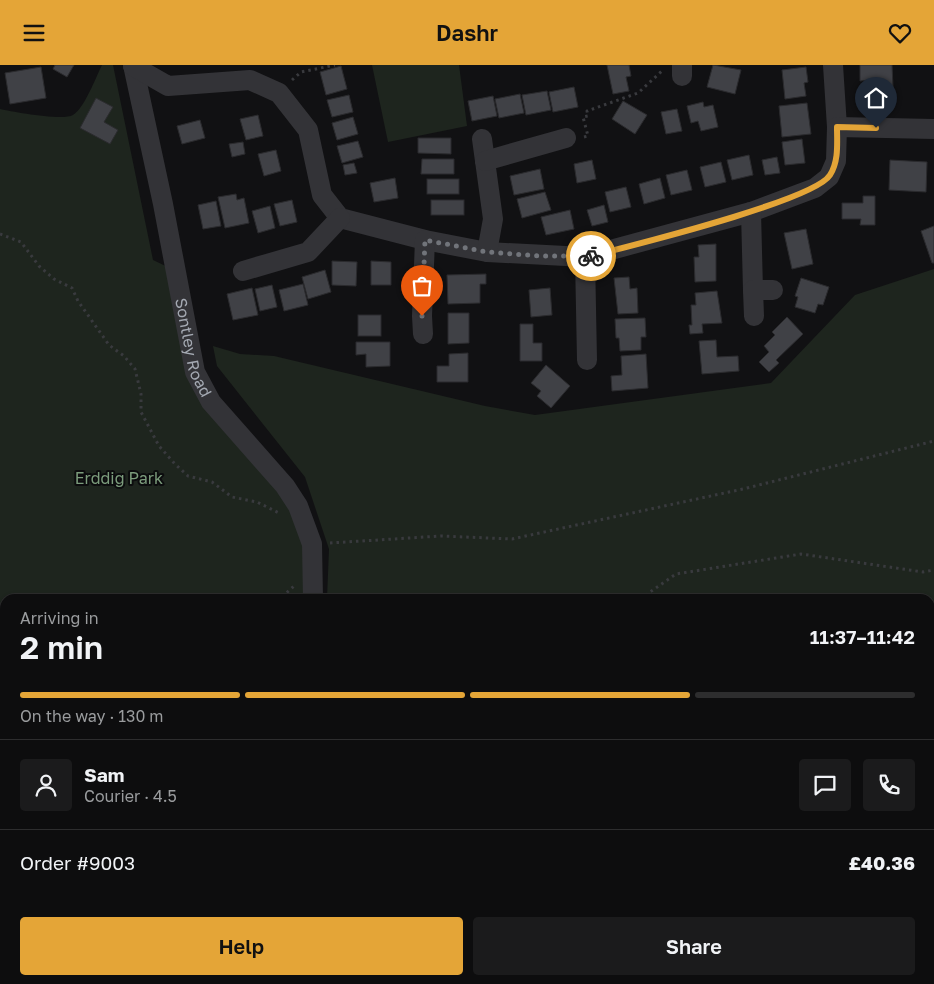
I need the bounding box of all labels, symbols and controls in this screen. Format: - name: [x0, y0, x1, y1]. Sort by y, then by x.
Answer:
- icon: menu: [20, 19, 48, 47]
- text: Dashr: [436, 19, 498, 46]
- icon: heart: [886, 19, 914, 47]
- pin: [855, 77, 897, 128]
- icon: home: [862, 84, 890, 112]
- courier: [566, 231, 616, 281]
- icon: bike: [577, 242, 605, 270]
- pin: [401, 265, 443, 316]
- icon: bag: [408, 272, 436, 300]
- street label: Sontley Road: [171, 296, 216, 400]
- park label: Erddig Park: [75, 468, 163, 488]
- text: Arriving in: [20, 608, 99, 628]
- text: 11:37–11:42: [810, 625, 915, 648]
- text: 2 min: [20, 628, 103, 666]
- text: On the way · 130 m: [20, 706, 164, 726]
- button: person: [20, 759, 72, 811]
- button: chat: [799, 759, 851, 811]
- button: phone: [863, 759, 915, 811]
- text: Sam: [84, 763, 124, 786]
- text: Courier · 4.5: [84, 786, 177, 806]
- text: Order #9003: [20, 851, 135, 874]
- text: £40.36: [848, 851, 915, 874]
- button: Help: [20, 917, 463, 975]
- button: Share: [473, 917, 915, 975]

